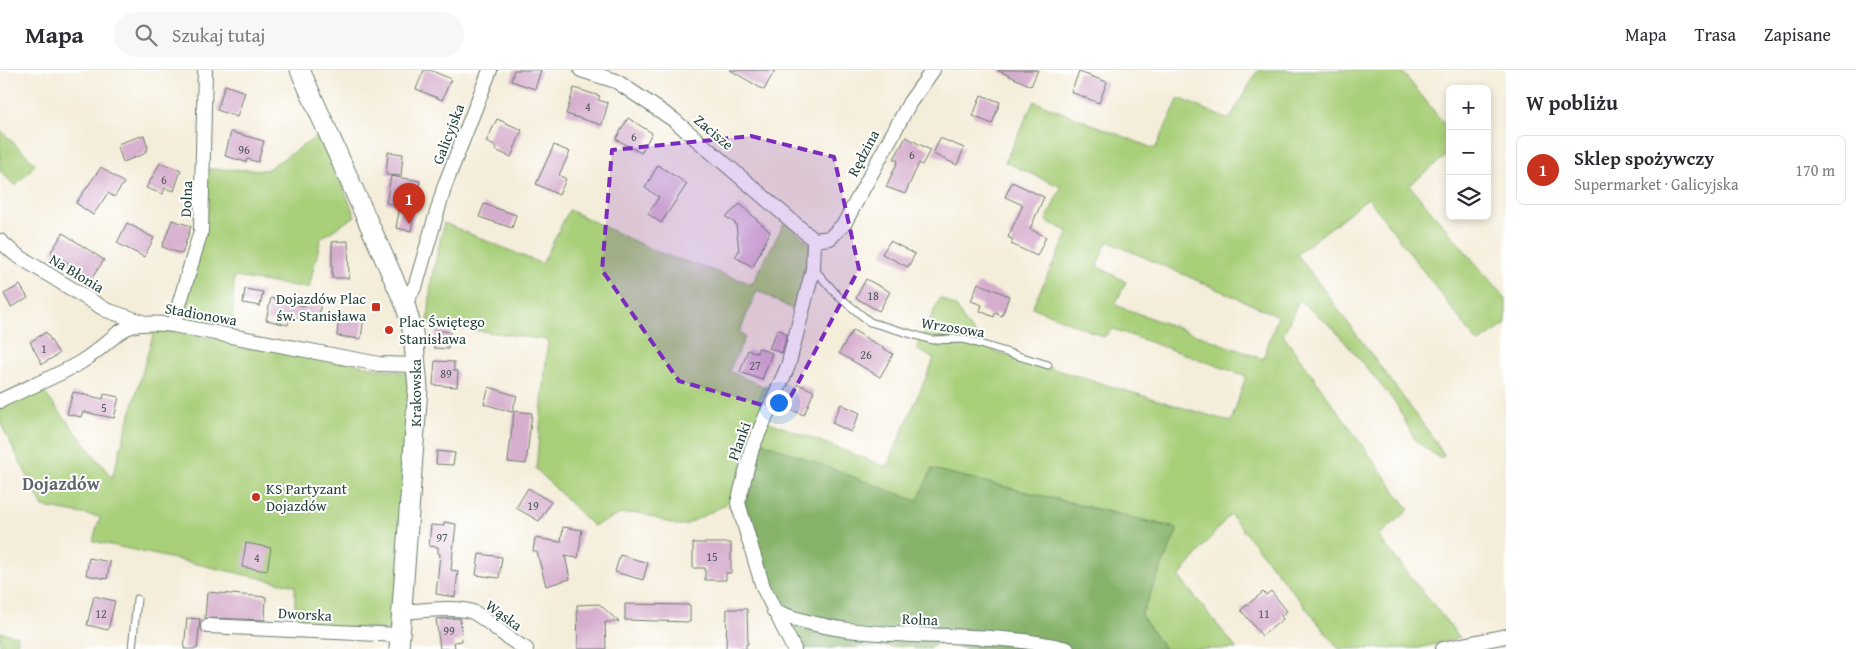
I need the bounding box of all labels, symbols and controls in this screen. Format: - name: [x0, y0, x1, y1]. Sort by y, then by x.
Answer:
- search box: [114, 12, 464, 57]
- text: Mapa: [25, 17, 84, 52]
- icon: search: [132, 21, 160, 49]
- text: Szukaj tutaj: [172, 21, 265, 49]
- text: Mapa: [1625, 21, 1666, 48]
- text: Trasa: [1694, 21, 1736, 48]
- text: Zapisane: [1764, 21, 1831, 48]
- map controls: [1446, 85, 1491, 220]
- button: +: [1446, 85, 1491, 130]
- text: W pobliżu: [1526, 87, 1618, 118]
- house number: 4: [585, 98, 591, 115]
- street label: Galicyjska: [427, 101, 469, 167]
- street label: Zacisze: [690, 109, 738, 155]
- street label: Rędzina: [842, 126, 884, 180]
- house number: 6: [631, 128, 637, 145]
- button: −: [1446, 130, 1491, 175]
- house number: 96: [238, 141, 250, 158]
- text: Sklep spożywczy: [1574, 144, 1714, 172]
- house number: 6: [909, 146, 915, 163]
- text: 1: [1539, 158, 1547, 182]
- text: 170 m: [1795, 158, 1835, 182]
- house number: 6: [161, 171, 167, 188]
- text: Supermarket · Galicyjska: [1574, 172, 1738, 196]
- button: layers: [1446, 175, 1491, 220]
- street label: Dolna: [175, 180, 197, 218]
- pin: 1: [393, 183, 425, 224]
- street label: Na Błonia: [46, 248, 108, 298]
- house number: 18: [867, 287, 879, 304]
- place label: Dojazdów Plac św. Stanisława: [276, 288, 366, 326]
- street label: Stadionowa: [163, 297, 239, 331]
- marker: Dojazdów Plac św. Stanisława: [370, 301, 382, 313]
- place label: Plac Świętego Stanisława: [399, 311, 485, 349]
- street label: Wrzosowa: [920, 312, 986, 342]
- marker: Plac Świętego Stanisława: [383, 324, 395, 336]
- house number: 1: [41, 340, 47, 357]
- house number: 26: [860, 346, 872, 363]
- house number: 27: [749, 357, 761, 374]
- street label: Krakowska: [405, 359, 426, 427]
- house number: 89: [440, 365, 452, 382]
- your location: [766, 390, 792, 416]
- house number: 5: [101, 399, 107, 416]
- street label: Płanki: [722, 419, 756, 463]
- district label: Dojazdów: [22, 470, 100, 497]
- place label: KS Partyzant Dojazdów: [266, 478, 348, 516]
- marker: KS Partyzant Dojazdów: [250, 491, 262, 503]
- house number: 19: [527, 497, 539, 514]
- house number: 97: [436, 529, 448, 546]
- house number: 15: [706, 548, 718, 565]
- house number: 4: [254, 549, 260, 566]
- street label: Wąska: [481, 595, 527, 635]
- street label: Dworska: [277, 602, 333, 626]
- house number: 12: [95, 605, 107, 622]
- house number: 11: [1258, 605, 1270, 622]
- street label: Rolna: [902, 608, 938, 630]
- house number: 99: [443, 622, 455, 639]

